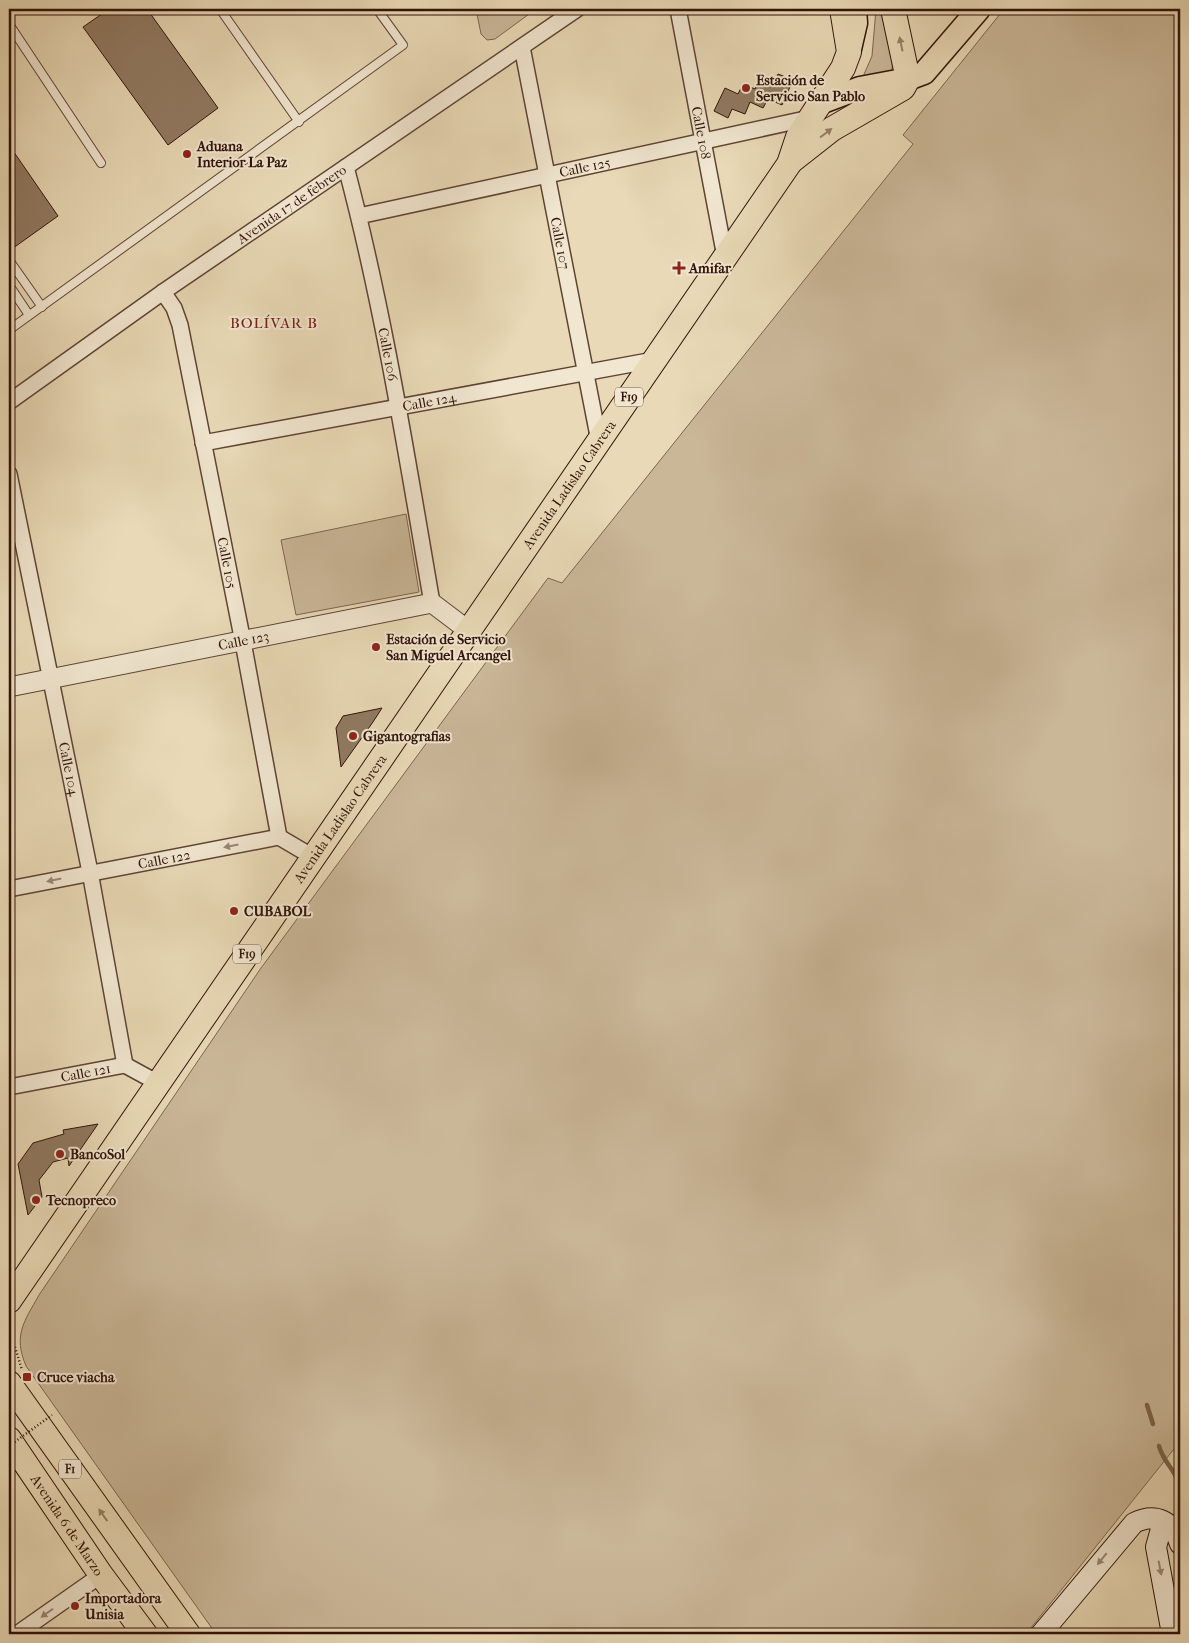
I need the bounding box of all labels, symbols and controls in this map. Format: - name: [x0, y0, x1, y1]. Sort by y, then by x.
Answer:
- one-way arrow: [896, 35, 904, 51]
- place label: Estación de Servicio San Pablo: [756, 72, 865, 105]
- marker: Estación de Servicio San Pablo: [740, 82, 752, 94]
- street label: Calle 108: [688, 105, 714, 161]
- one-way arrow: [819, 128, 833, 138]
- place label: Aduana Interior La Paz: [196, 138, 288, 171]
- marker: Aduana Interior La Paz: [181, 148, 193, 160]
- street label: Calle 125: [558, 154, 612, 181]
- street label: Avenida 17 de febrero: [233, 161, 350, 248]
- street label: Calle 107: [546, 216, 573, 271]
- place label: Amifar: [688, 260, 732, 277]
- marker: Amifar: [673, 262, 685, 274]
- district label: BOLÍVAR B: [230, 314, 318, 332]
- street label: Calle 106: [374, 326, 401, 383]
- street label: Calle 124: [401, 388, 458, 415]
- road number: F19: [615, 388, 643, 407]
- street label: Avenida Ladislao Cabrera: [519, 417, 620, 553]
- street label: Calle 105: [213, 536, 240, 590]
- street label: Calle 123: [217, 628, 270, 654]
- place label: Estación de Servicio San Miguel Arcangel: [386, 631, 511, 664]
- marker: Estación de Servicio San Miguel Arcangel: [370, 641, 382, 653]
- place label: Gigantografias: [363, 728, 451, 745]
- marker: Gigantografias: [347, 730, 359, 742]
- street label: Calle 104: [55, 741, 82, 798]
- street label: Avenida Ladislao Cabrera: [290, 751, 391, 887]
- one-way arrow: [222, 843, 238, 851]
- street label: Calle 122: [137, 846, 192, 873]
- one-way arrow: [46, 876, 61, 884]
- place label: CUBABOL: [244, 903, 312, 920]
- marker: CUBABOL: [228, 905, 240, 917]
- road number: F19: [233, 944, 261, 964]
- street label: Calle 121: [59, 1060, 112, 1086]
- place label: BancoSol: [70, 1146, 125, 1163]
- marker: BancoSol: [54, 1148, 66, 1160]
- place label: Tecnopreco: [45, 1192, 116, 1209]
- marker: Tecnopreco: [30, 1194, 42, 1206]
- place label: Cruce viacha: [37, 1369, 115, 1386]
- marker: Cruce viacha: [21, 1371, 33, 1383]
- road number: F1: [59, 1460, 81, 1478]
- street label: Avenida 6 de Marzo: [26, 1471, 107, 1579]
- one-way arrow: [98, 1509, 108, 1522]
- one-way arrow: [1096, 1553, 1107, 1566]
- one-way arrow: [1156, 1561, 1164, 1577]
- place label: Importadora Unisia: [84, 1590, 162, 1623]
- marker: Importadora Unisia: [69, 1600, 81, 1612]
- one-way arrow: [40, 1608, 54, 1618]

